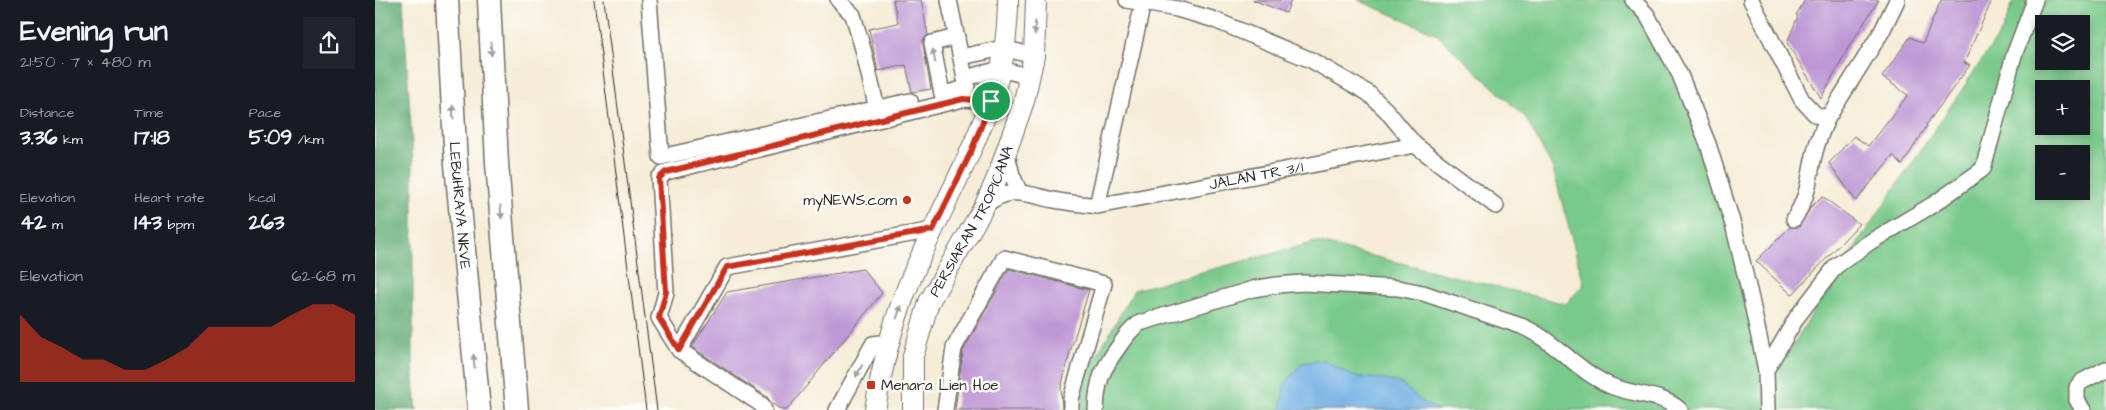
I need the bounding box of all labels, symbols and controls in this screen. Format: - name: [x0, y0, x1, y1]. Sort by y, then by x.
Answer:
- text: Evening run: [20, 12, 168, 51]
- map controls: [2035, 15, 2090, 200]
- button: layers: [2035, 15, 2090, 70]
- button: share: [303, 17, 355, 69]
- one-way arrow: [1031, 20, 1039, 36]
- one-way arrow: [487, 41, 495, 57]
- one-way arrow: [930, 48, 938, 64]
- text: 21:50 · 7 × 480 m: [20, 51, 151, 73]
- pin: [970, 80, 1012, 122]
- button: +: [2035, 80, 2090, 135]
- icon: arrive: [977, 87, 1005, 115]
- text: Distance: [20, 103, 74, 123]
- text: Time: [134, 103, 164, 123]
- text: Pace: [249, 103, 281, 123]
- one-way arrow: [448, 104, 456, 120]
- text: 3.36: [20, 123, 58, 152]
- text: 17:18: [134, 123, 170, 152]
- text: 5:09: [249, 123, 292, 152]
- text: km: [58, 130, 83, 150]
- text: /km: [292, 130, 324, 150]
- street label: LEBUHRAYA NKVE: [444, 141, 476, 271]
- street label: PERSIARAN TROPICANA: [924, 142, 1019, 301]
- button: −: [2035, 145, 2090, 200]
- street label: JALAN TR 3/1: [1207, 157, 1305, 195]
- text: Elevation: [20, 188, 75, 208]
- text: Heart rate: [134, 188, 205, 208]
- text: kcal: [249, 188, 275, 208]
- place label: myNEWS.com: [803, 190, 897, 212]
- marker: myNEWS.com: [901, 194, 913, 206]
- one-way arrow: [497, 204, 505, 220]
- text: 42: [20, 208, 46, 237]
- text: 143: [134, 208, 162, 237]
- text: 263: [249, 208, 285, 237]
- text: m: [46, 215, 63, 235]
- text: bpm: [162, 215, 194, 235]
- text: Elevation: [20, 265, 83, 287]
- text: 62–68 m: [292, 265, 355, 287]
- one-way arrow: [895, 304, 903, 319]
- one-way arrow: [470, 353, 478, 369]
- one-way arrow: [854, 364, 863, 377]
- place label: Menara Lien Hoe: [881, 375, 998, 396]
- marker: Menara Lien Hoe: [865, 379, 877, 391]

